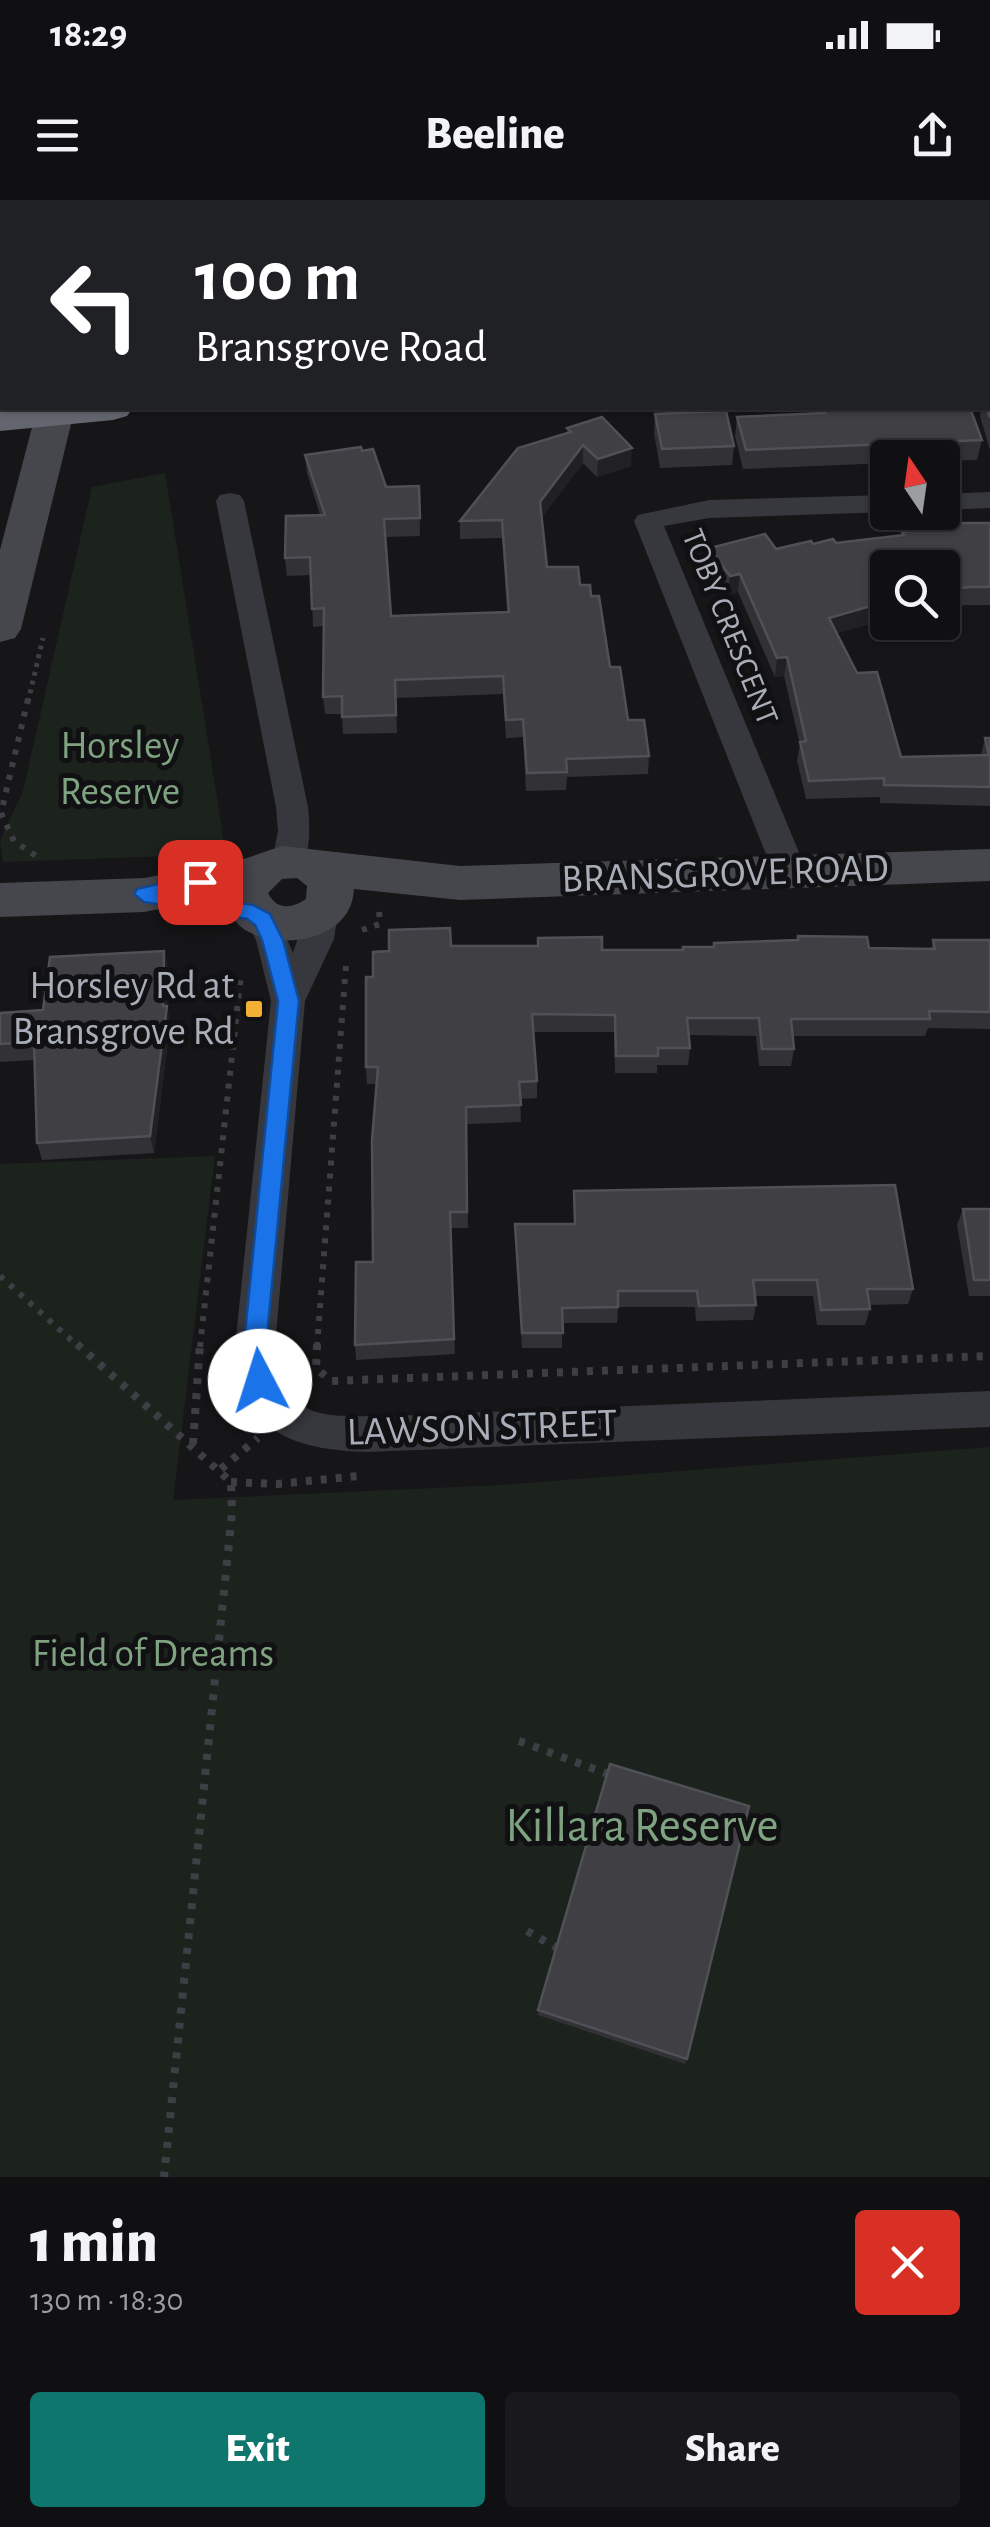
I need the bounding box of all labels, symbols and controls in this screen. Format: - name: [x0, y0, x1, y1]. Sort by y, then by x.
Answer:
- text: 18:29: [50, 16, 127, 54]
- icon: menu: [30, 108, 85, 163]
- icon: share: [905, 108, 960, 163]
- text: Beeline: [425, 112, 565, 157]
- icon: left: [30, 240, 160, 370]
- text: 100 m: [195, 243, 360, 313]
- text: Bransgrove Road: [195, 325, 487, 370]
- north arrow: [870, 440, 960, 530]
- map controls: [870, 440, 960, 640]
- street label: TOBY CRESCENT: [676, 524, 784, 730]
- button: search: [870, 550, 960, 640]
- park label: Horsley Reserve: [60, 726, 180, 812]
- pin: [158, 840, 243, 925]
- street label: BRANSGROVE ROAD: [561, 848, 889, 900]
- icon: arrive: [173, 855, 228, 910]
- place label: Horsley Rd at Bransgrove Rd: [13, 966, 234, 1052]
- marker: Horsley Rd at Bransgrove Rd: [243, 998, 265, 1020]
- position arrow: [208, 1329, 312, 1433]
- street label: LAWSON STREET: [346, 1403, 618, 1453]
- park label: Field of Dreams: [32, 1634, 274, 1674]
- park label: Killara Reserve: [505, 1803, 779, 1851]
- button: close: [855, 2210, 960, 2315]
- text: 1 min: [30, 2213, 158, 2273]
- text: 130 m · 18:30: [30, 2284, 183, 2316]
- button: Exit: [30, 2392, 485, 2507]
- button: Share: [505, 2392, 960, 2507]

